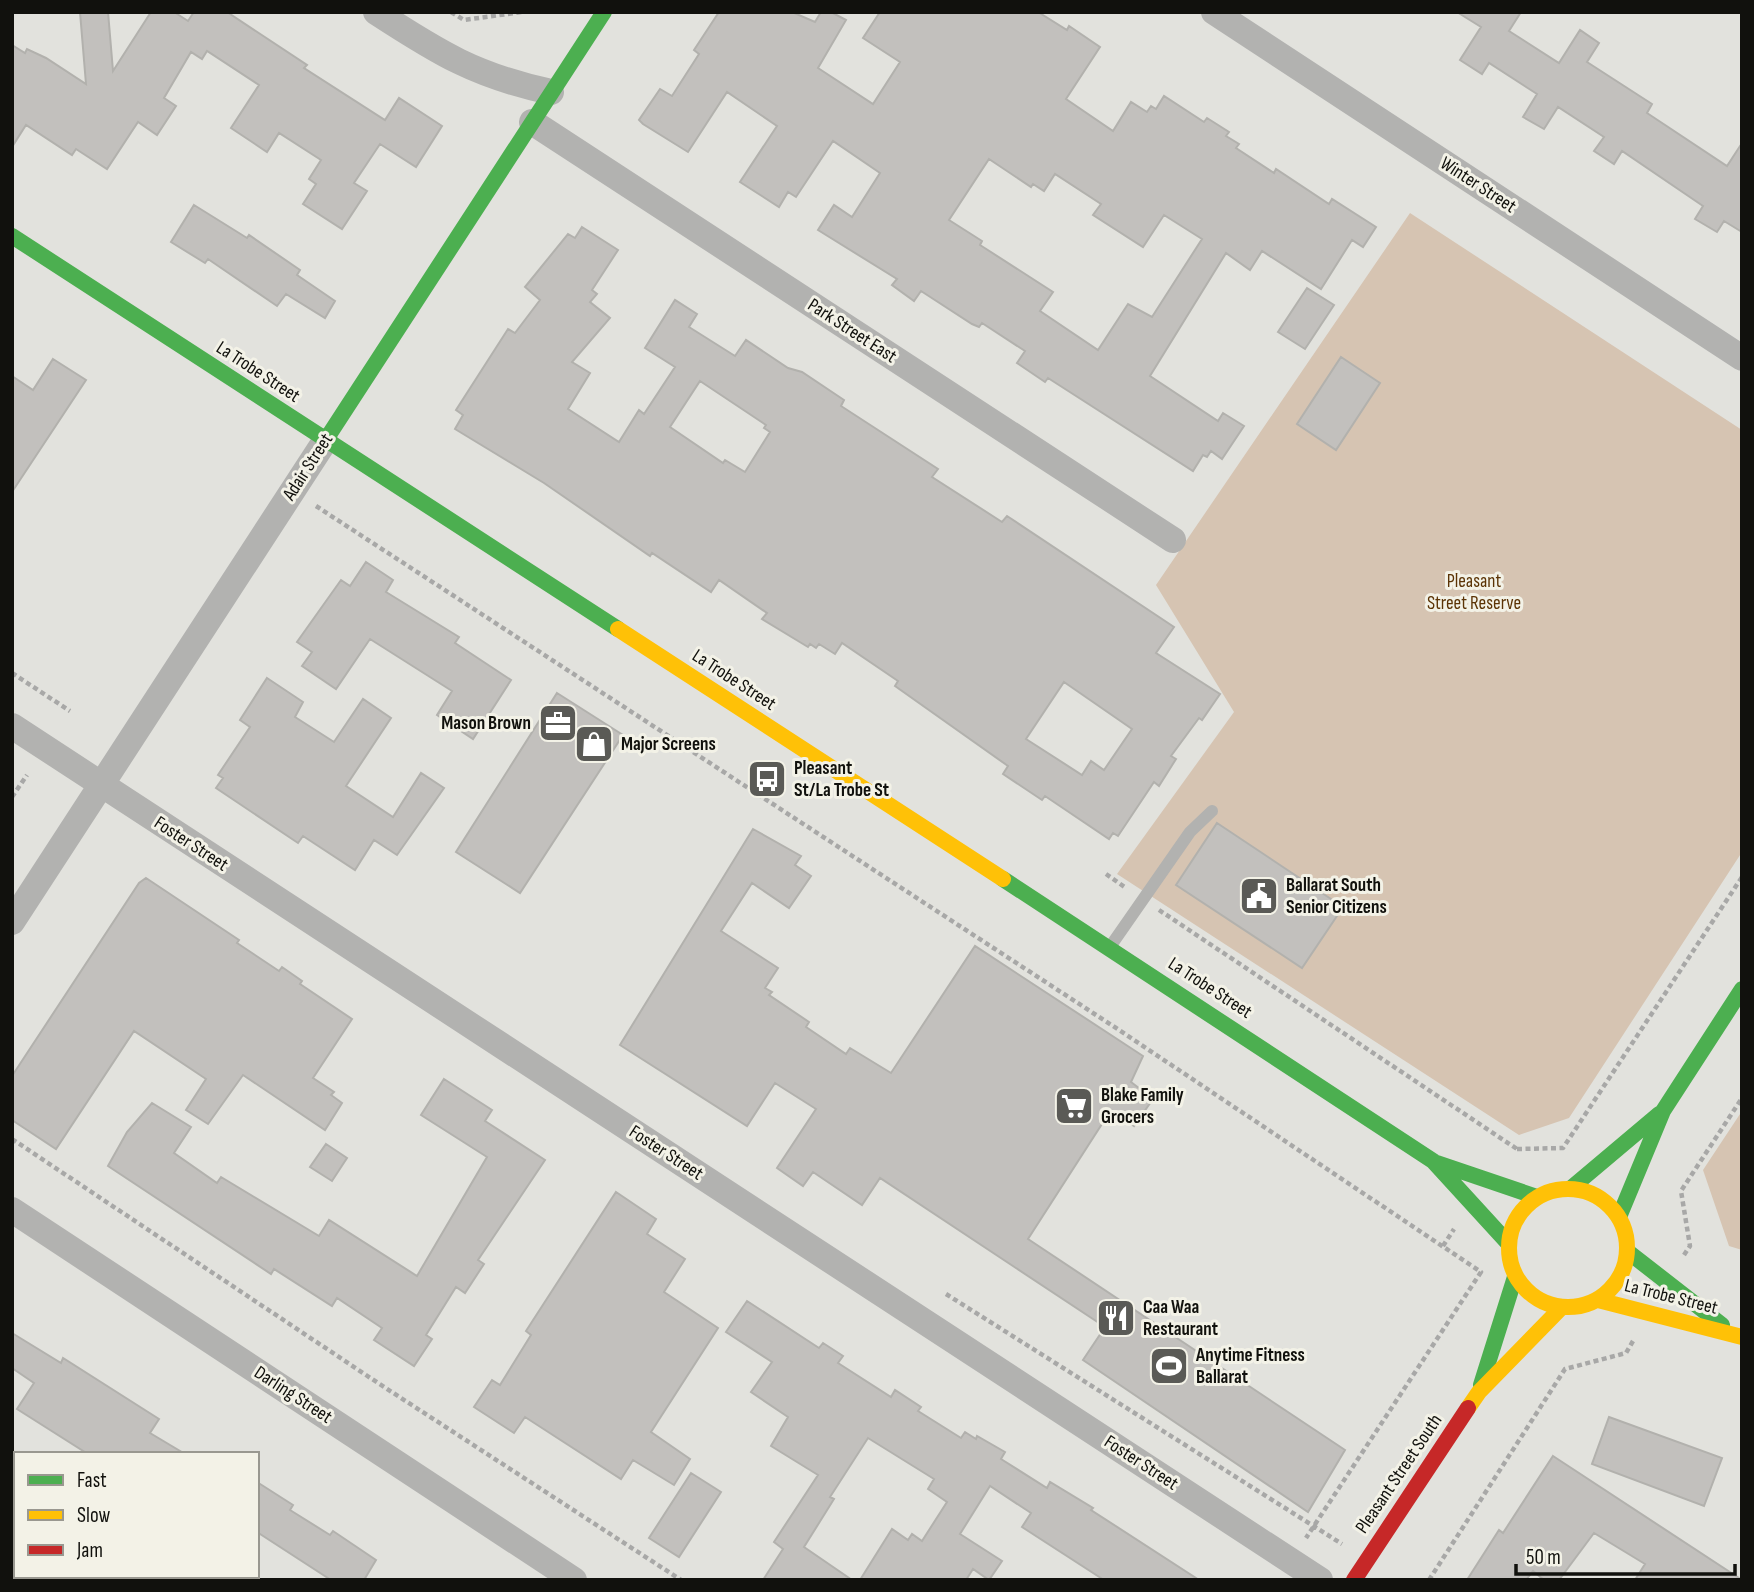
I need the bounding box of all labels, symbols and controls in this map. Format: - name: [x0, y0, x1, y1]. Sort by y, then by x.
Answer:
- street label: Winter Street: [1436, 152, 1521, 218]
- street label: Park Street East: [803, 294, 901, 368]
- street label: La Trobe Street: [212, 336, 304, 408]
- street label: Adair Street: [277, 429, 338, 506]
- park label: Pleasant Street Reserve: [1427, 570, 1521, 615]
- street label: La Trobe Street: [688, 644, 780, 716]
- office icon: Mason Brown: [537, 702, 579, 744]
- place label: Mason Brown: [441, 712, 531, 735]
- shop icon: Major Screens: [573, 723, 615, 765]
- place label: Major Screens: [621, 733, 716, 756]
- place label: Pleasant St/La Trobe St: [794, 757, 889, 802]
- bus stop icon: Pleasant St/La Trobe St: [746, 758, 788, 800]
- street label: Foster Street: [150, 812, 232, 876]
- place label: Ballarat South Senior Citizens: [1286, 874, 1387, 919]
- public building icon: Ballarat South Senior Citizens: [1238, 875, 1280, 917]
- street label: La Trobe Street: [1164, 952, 1256, 1024]
- place label: Blake Family Grocers: [1101, 1084, 1184, 1129]
- supermarket icon: Blake Family Grocers: [1053, 1085, 1095, 1127]
- street label: Foster Street: [625, 1121, 707, 1185]
- street label: La Trobe Street: [1622, 1274, 1720, 1320]
- place label: Caa Waa Restaurant: [1143, 1296, 1218, 1341]
- restaurant icon: Caa Waa Restaurant: [1095, 1297, 1137, 1339]
- place label: Anytime Fitness Ballarat: [1195, 1344, 1305, 1389]
- sports icon: Anytime Fitness Ballarat: [1148, 1345, 1190, 1387]
- street label: Darling Street: [250, 1361, 336, 1429]
- street label: Pleasant Street South: [1351, 1410, 1447, 1538]
- street label: Foster Street: [1100, 1431, 1182, 1495]
- legend: [14, 1452, 259, 1578]
- text: Fast: [77, 1468, 107, 1493]
- text: Slow: [77, 1503, 111, 1528]
- scale bar: [1516, 1532, 1735, 1576]
- text: Jam: [76, 1538, 103, 1563]
- text: 50 m: [1526, 1545, 1561, 1570]

